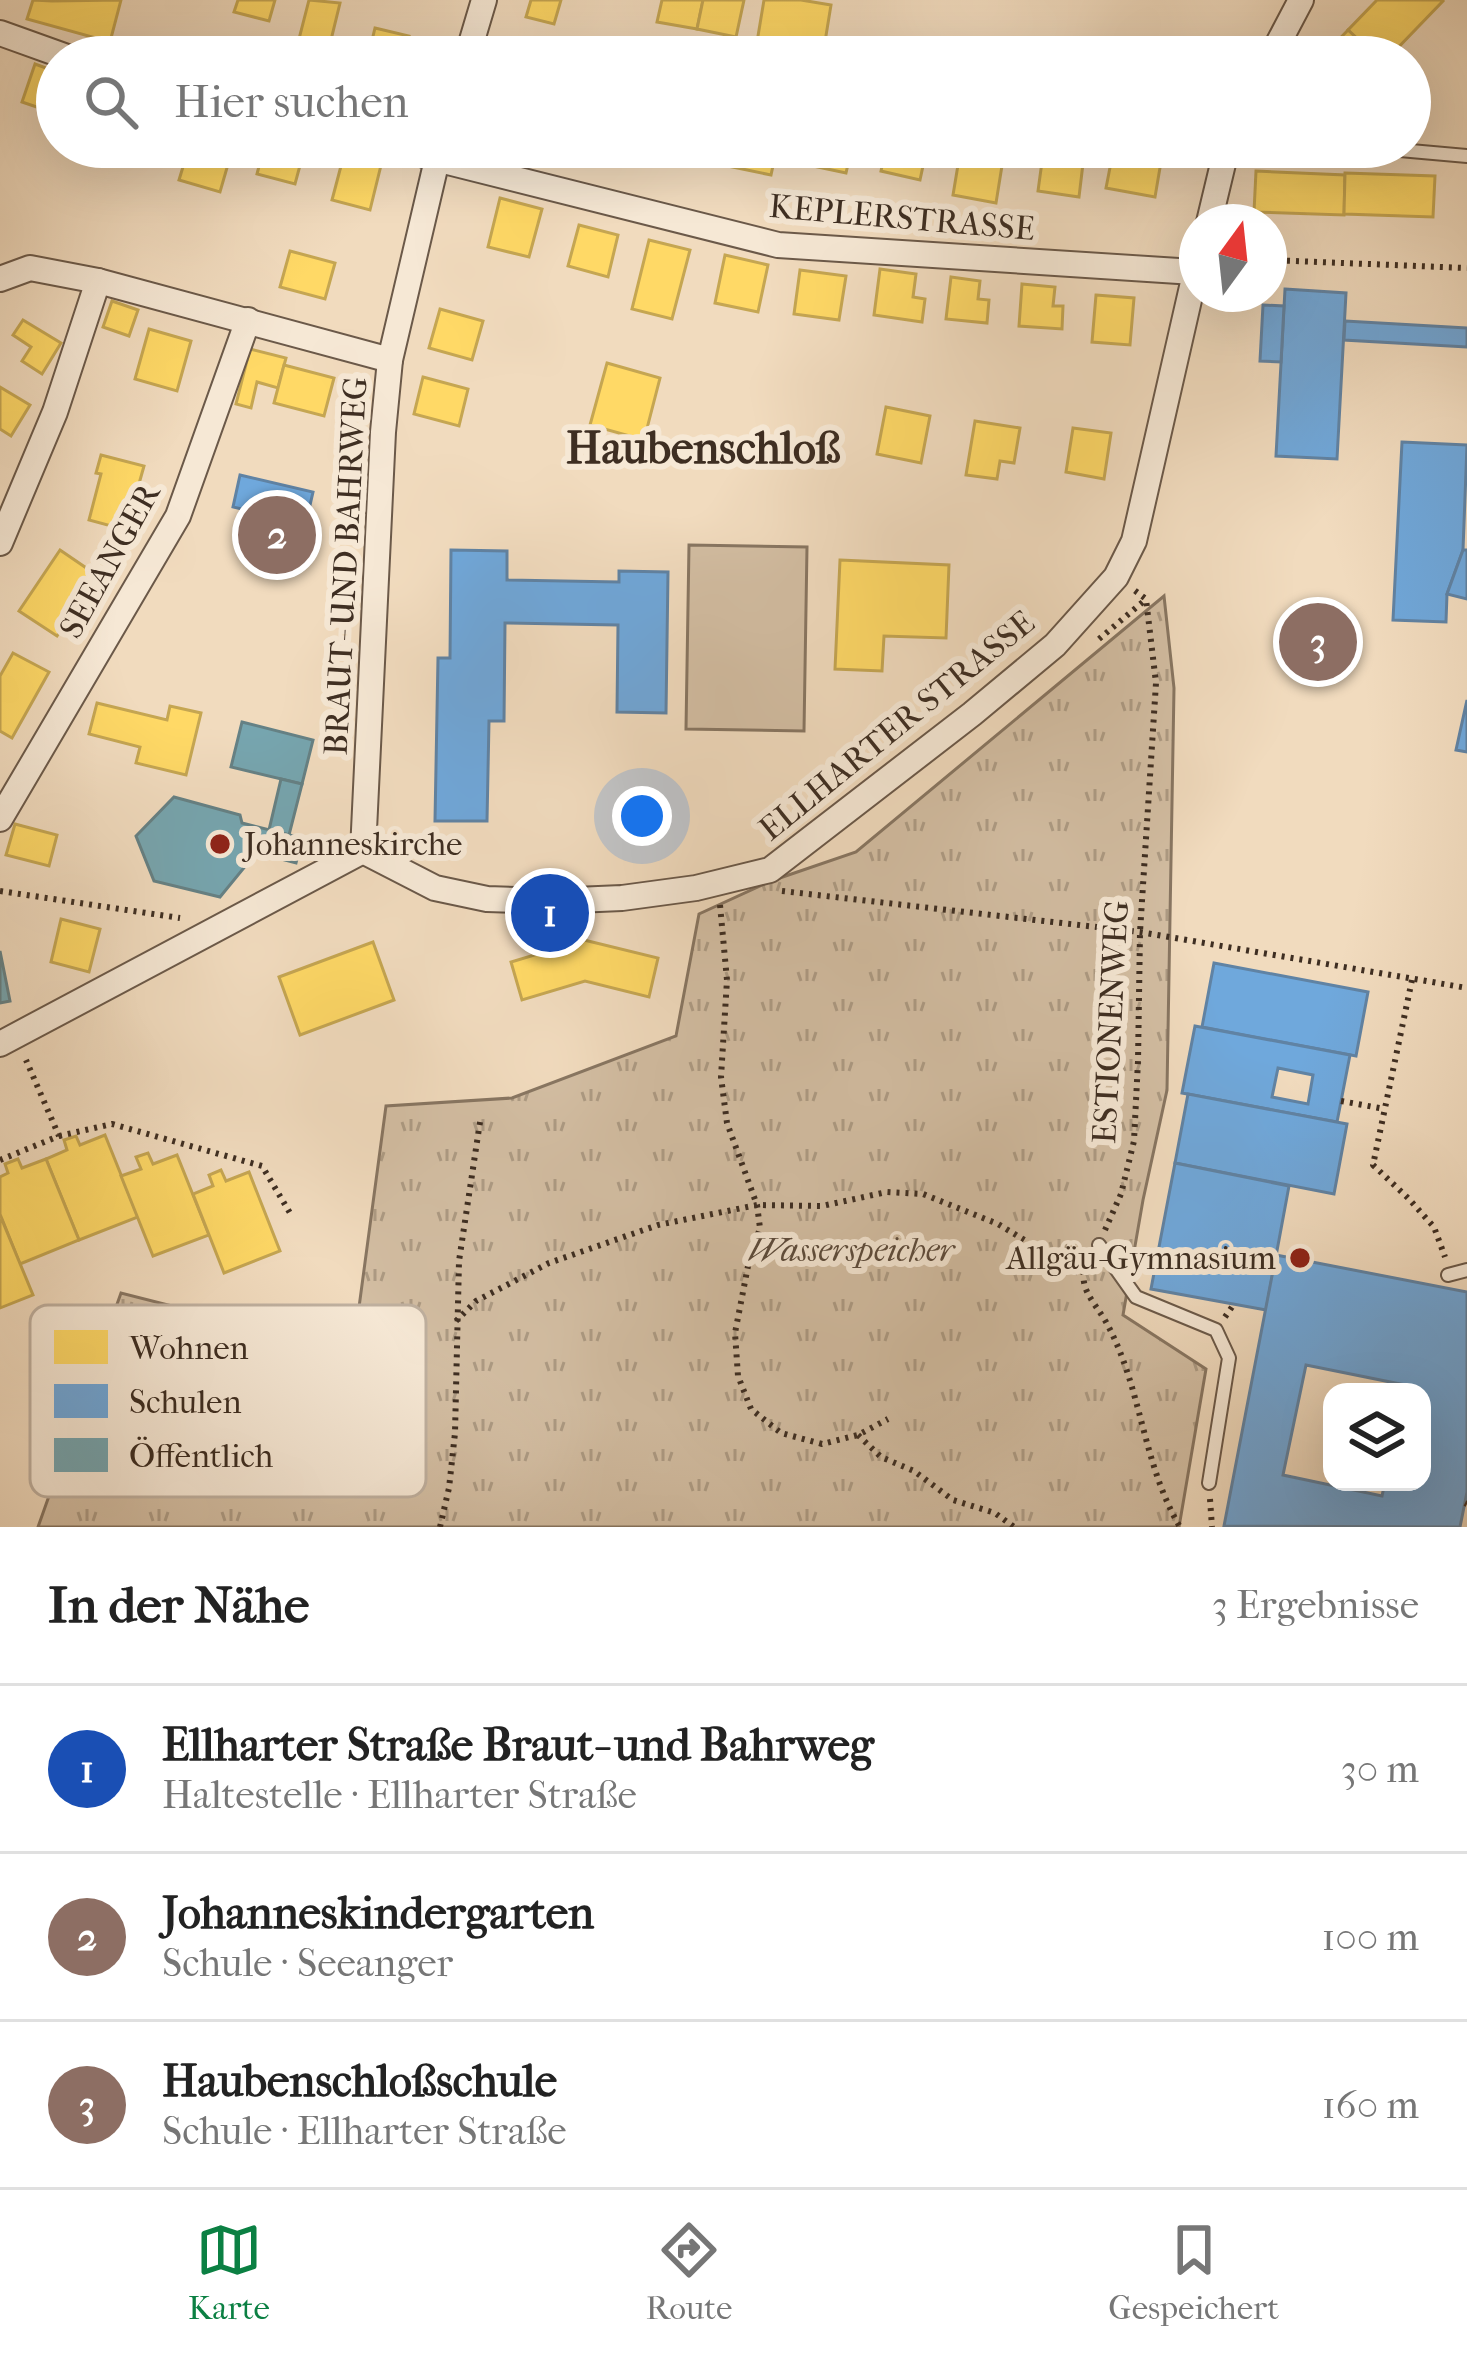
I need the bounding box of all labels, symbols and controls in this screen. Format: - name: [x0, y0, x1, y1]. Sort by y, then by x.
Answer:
- search box: [36, 36, 1431, 168]
- icon: search: [78, 69, 144, 135]
- text: Hier suchen: [174, 76, 409, 129]
- street label: KEPLERSTRASSE: [767, 187, 1037, 249]
- north arrow: [1179, 204, 1287, 312]
- street label: BRAUT- UND BAHRWEG: [317, 376, 375, 756]
- district label: Haubenschloß: [566, 422, 840, 475]
- street label: SEEANGER: [52, 475, 169, 645]
- pin: 2: [238, 490, 316, 580]
- pin: 3: [1279, 597, 1357, 687]
- street label: ELLHARTER STRASSE: [752, 603, 1042, 849]
- your location: [612, 786, 672, 846]
- place label: Johanneskirche: [241, 825, 462, 864]
- marker: Johanneskirche: [207, 831, 233, 857]
- pin: 1: [511, 868, 589, 958]
- street label: ESTIONENWEG: [1085, 899, 1137, 1145]
- park label: Wasserspeicher: [748, 1231, 956, 1270]
- place label: Allgäu-Gymnasium: [1004, 1239, 1277, 1278]
- marker: Allgäu-Gymnasium: [1287, 1245, 1313, 1271]
- legend: [30, 1305, 426, 1497]
- text: Wohnen: [128, 1329, 249, 1368]
- text: Schulen: [129, 1383, 242, 1422]
- map controls: [1323, 1383, 1431, 1491]
- button: layers: [1323, 1383, 1431, 1491]
- text: Öffentlich: [129, 1436, 274, 1476]
- text: In der Nähe: [48, 1575, 309, 1635]
- text: 3 Ergebnisse: [1212, 1582, 1419, 1628]
- text: Ellharter Straße Braut- und Bahrweg: [162, 1719, 874, 1772]
- text: 1: [80, 1746, 94, 1792]
- text: 30 m: [1341, 1746, 1419, 1792]
- text: Haltestelle · Ellharter Straße: [162, 1772, 637, 1818]
- text: Johanneskindergarten: [162, 1887, 594, 1940]
- text: 2: [77, 1914, 97, 1960]
- text: 100 m: [1321, 1914, 1419, 1960]
- text: Schule · Seeanger: [162, 1940, 453, 1986]
- text: Haubenschloßschule: [162, 2055, 557, 2108]
- text: 3: [79, 2082, 95, 2128]
- text: 160 m: [1322, 2082, 1419, 2128]
- text: Schule · Ellharter Straße: [162, 2108, 567, 2154]
- tab: Karte: [188, 2217, 270, 2328]
- tab: Route: [646, 2217, 732, 2328]
- tab: Gespeichert: [1108, 2217, 1279, 2328]

